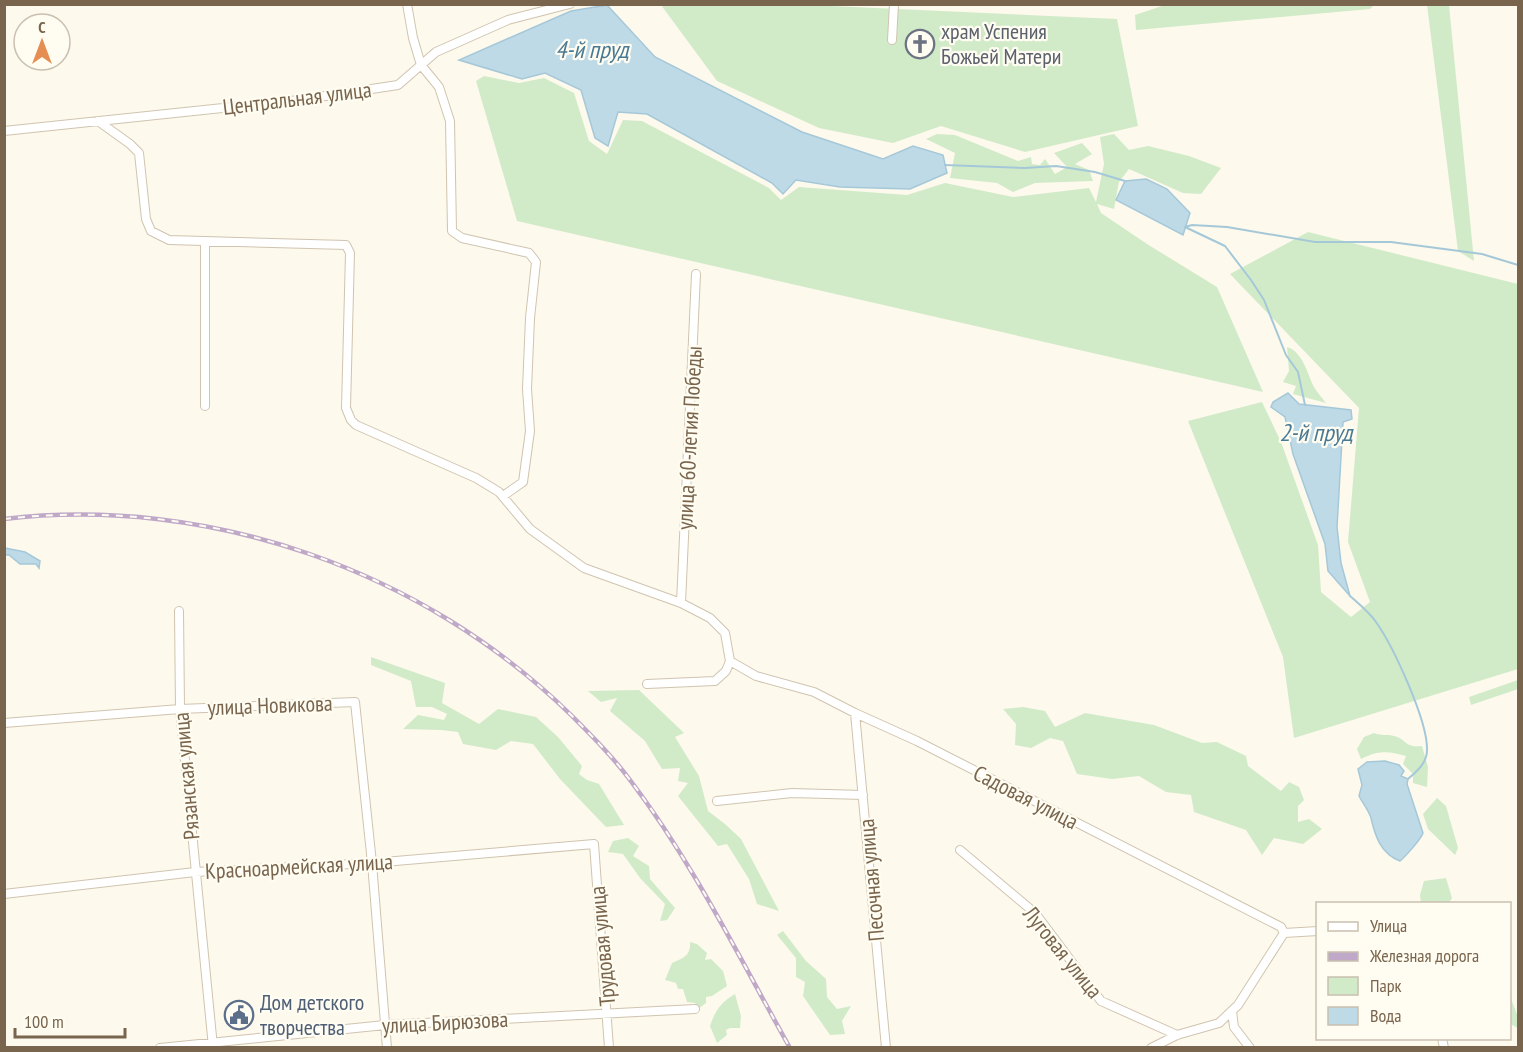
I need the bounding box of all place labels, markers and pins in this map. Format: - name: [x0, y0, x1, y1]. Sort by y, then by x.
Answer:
- place label: храм Успения Божьей Матери: [941, 17, 1061, 70]
- church icon: храм Успения Божьей Матери: [904, 28, 936, 60]
- place label: Дом детского творчества: [260, 988, 364, 1041]
- public building icon: Дом детского творчества: [223, 999, 255, 1031]

